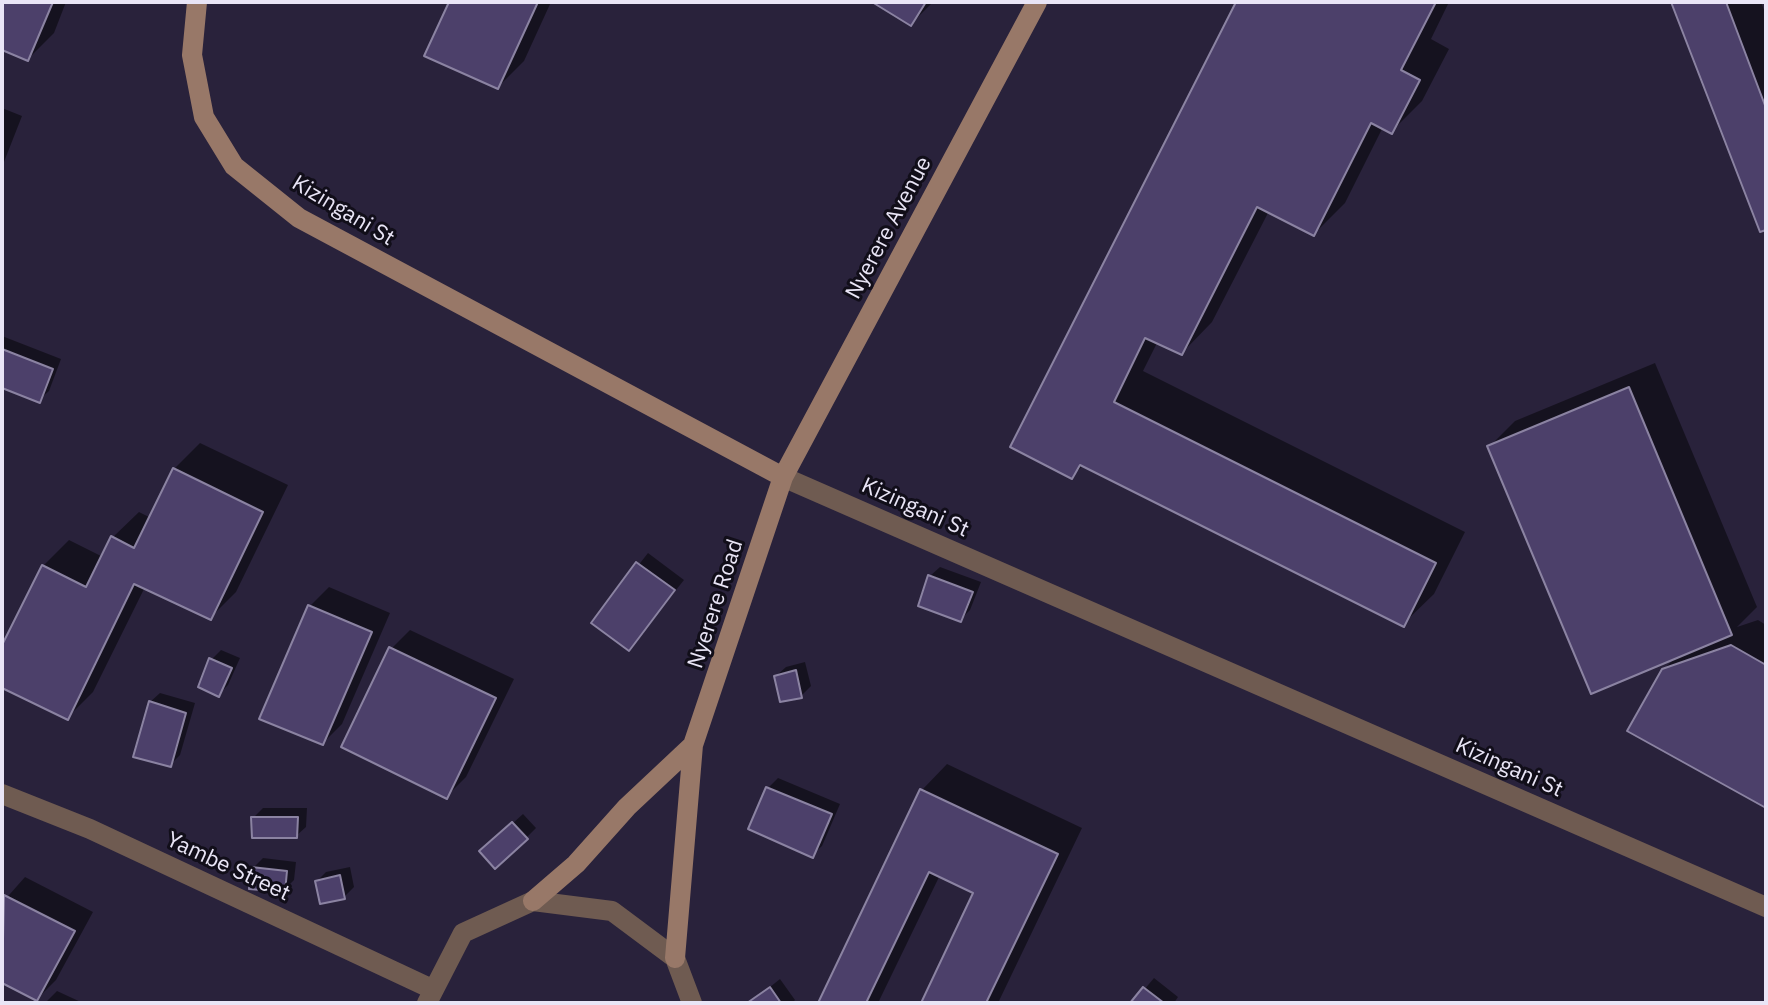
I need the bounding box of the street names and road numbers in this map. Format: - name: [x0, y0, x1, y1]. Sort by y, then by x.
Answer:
- street label: Nyerere Avenue: [840, 152, 938, 304]
- street label: Kizingani St: [287, 170, 399, 252]
- street label: Kizingani St: [857, 473, 973, 543]
- street label: Nyerere Road: [683, 536, 749, 672]
- street label: Kizingani St: [1451, 733, 1567, 803]
- street label: Yambe Street: [162, 827, 294, 907]

